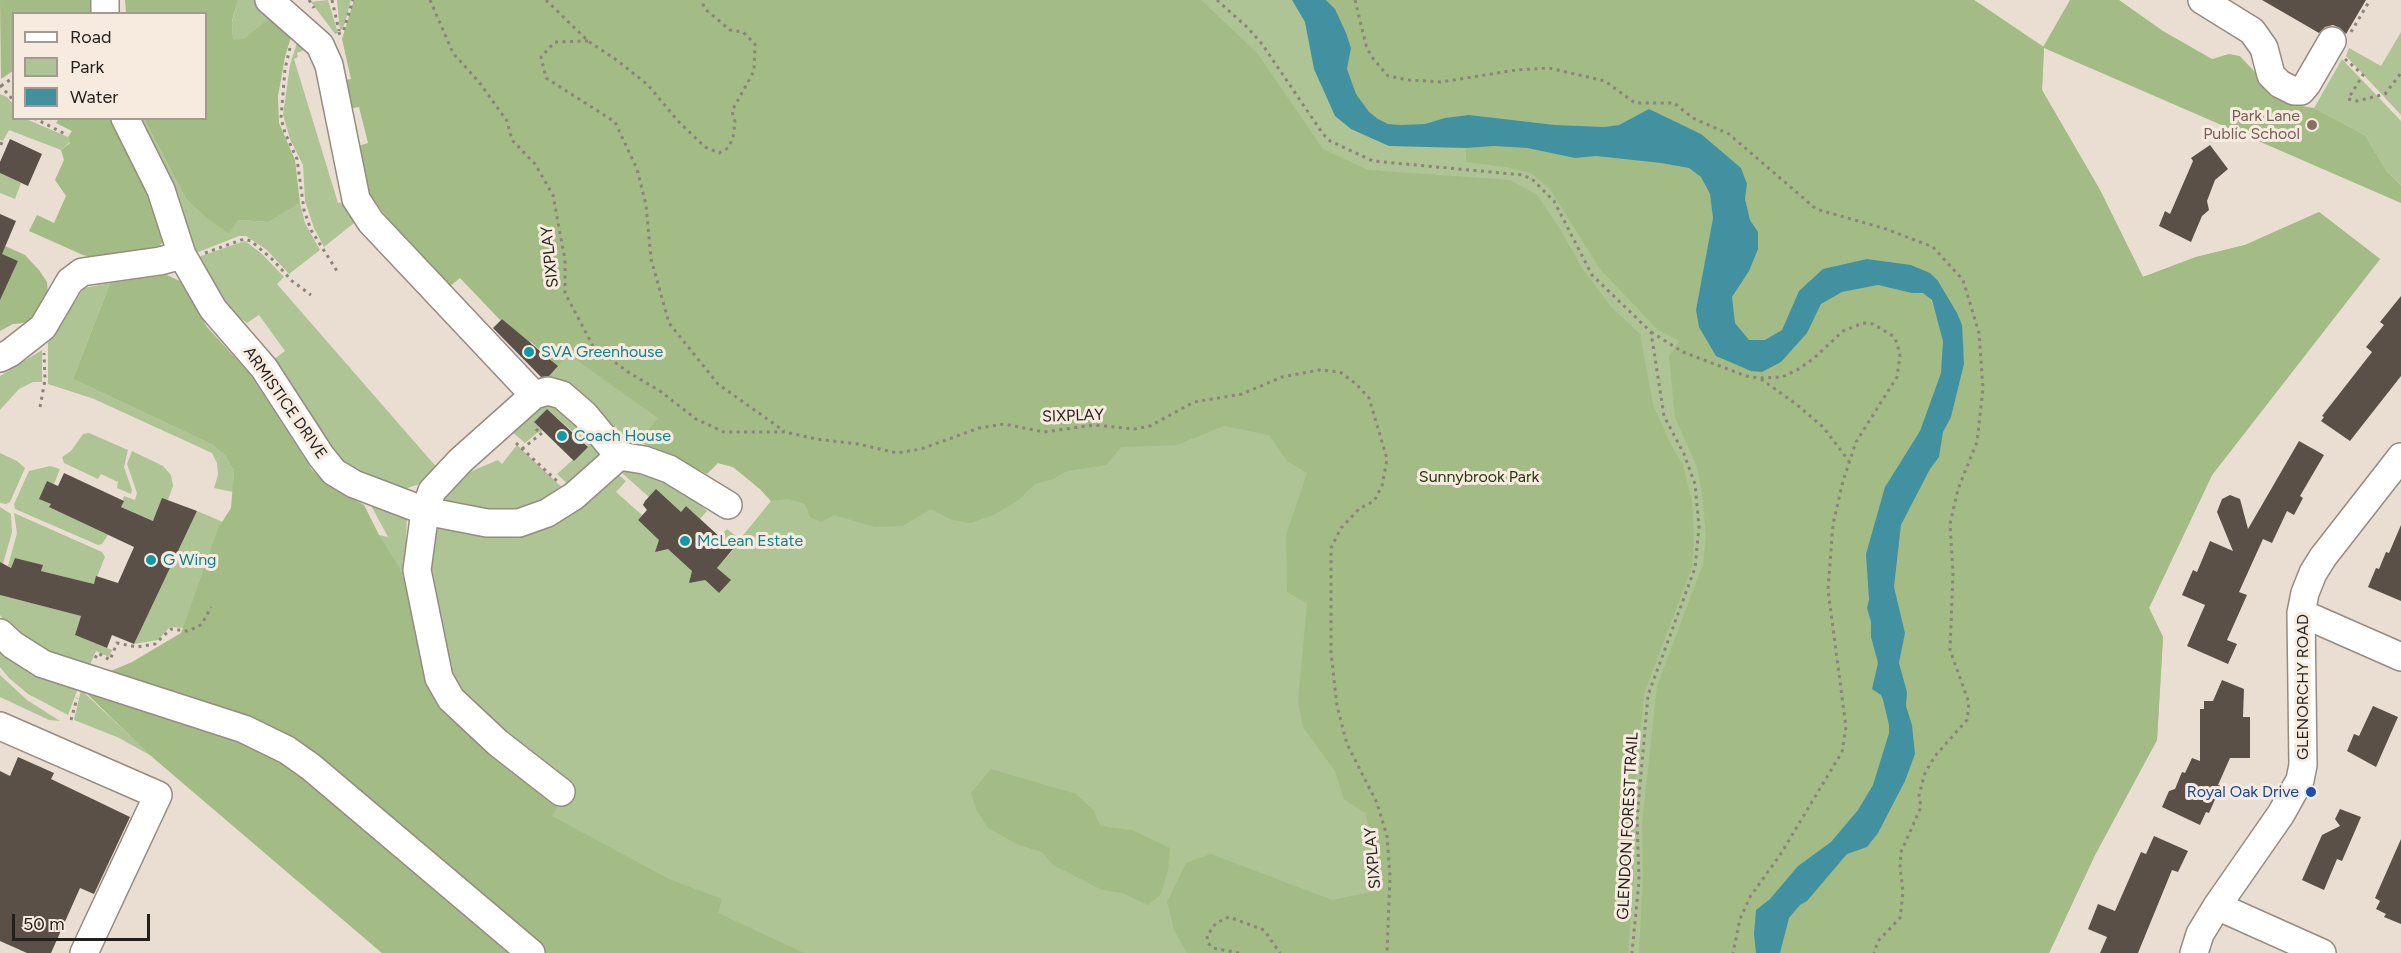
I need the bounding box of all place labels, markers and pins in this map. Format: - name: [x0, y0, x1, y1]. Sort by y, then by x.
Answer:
- place label: Park Lane Public School: [2203, 106, 2300, 144]
- marker: Park Lane Public School: [2305, 118, 2319, 132]
- place label: SVA Greenhouse: [541, 342, 663, 362]
- marker: SVA Greenhouse: [522, 345, 536, 359]
- place label: Coach House: [574, 426, 671, 446]
- marker: Coach House: [555, 429, 569, 443]
- place label: McLean Estate: [697, 531, 803, 551]
- marker: McLean Estate: [678, 534, 692, 548]
- place label: G Wing: [163, 550, 217, 570]
- marker: G Wing: [144, 553, 158, 567]
- place label: Royal Oak Drive: [2187, 782, 2299, 802]
- marker: Royal Oak Drive: [2304, 785, 2318, 799]

